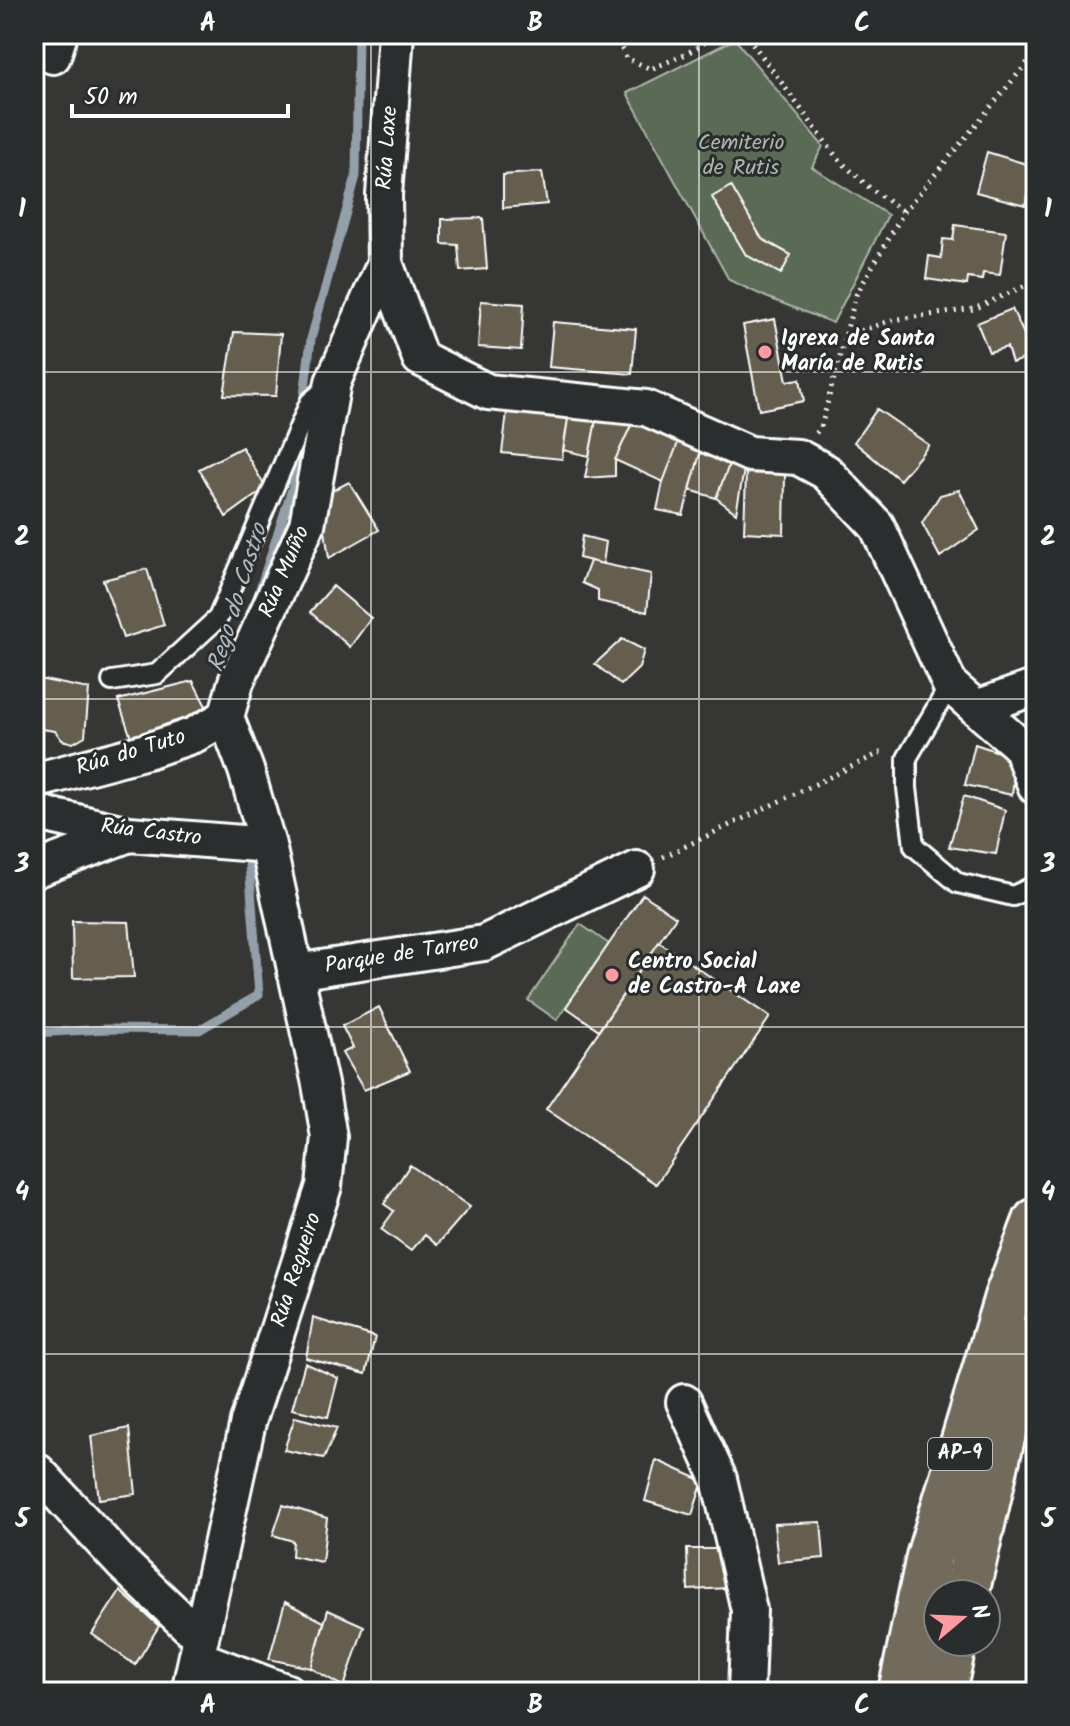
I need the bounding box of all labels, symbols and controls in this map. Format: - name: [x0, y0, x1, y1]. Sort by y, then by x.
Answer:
- text: A: [200, 3, 216, 45]
- text: B: [527, 3, 543, 45]
- text: C: [854, 3, 870, 45]
- scale bar: [72, 68, 288, 118]
- text: 50 m: [84, 78, 138, 117]
- street label: Rúa Laxe: [368, 105, 408, 191]
- park label: Cemiterio de Rutis: [698, 126, 784, 186]
- text: 1: [18, 189, 26, 231]
- text: 1: [1044, 189, 1052, 231]
- place label: Igrexa de Santa María de Rutis: [781, 322, 935, 382]
- marker: Igrexa de Santa María de Rutis: [756, 343, 774, 361]
- text: 2: [14, 517, 30, 559]
- water label: Rego do Castro: [197, 517, 280, 677]
- text: 2: [1040, 517, 1056, 559]
- street label: Rúa Muíño: [250, 520, 320, 624]
- street label: Rúa do Tuto: [72, 720, 190, 786]
- street label: Rúa Castro: [99, 809, 203, 857]
- text: 3: [14, 844, 29, 886]
- text: 3: [1040, 844, 1055, 886]
- street label: Parque de Tarreo: [322, 926, 482, 984]
- place label: Centro Social de Castro-A Laxe: [628, 945, 801, 1005]
- marker: Centro Social de Castro-A Laxe: [603, 966, 621, 984]
- text: 4: [15, 1172, 29, 1214]
- text: 4: [1041, 1172, 1055, 1214]
- street label: Rúa Regueiro: [262, 1208, 332, 1332]
- road number: AP-9: [928, 1438, 992, 1470]
- text: 5: [14, 1499, 30, 1541]
- text: 5: [1040, 1499, 1056, 1541]
- north arrow: [922, 1578, 1002, 1658]
- text: N: [960, 1600, 997, 1625]
- text: A: [200, 1685, 216, 1726]
- text: B: [527, 1685, 543, 1726]
- text: C: [854, 1685, 870, 1726]

